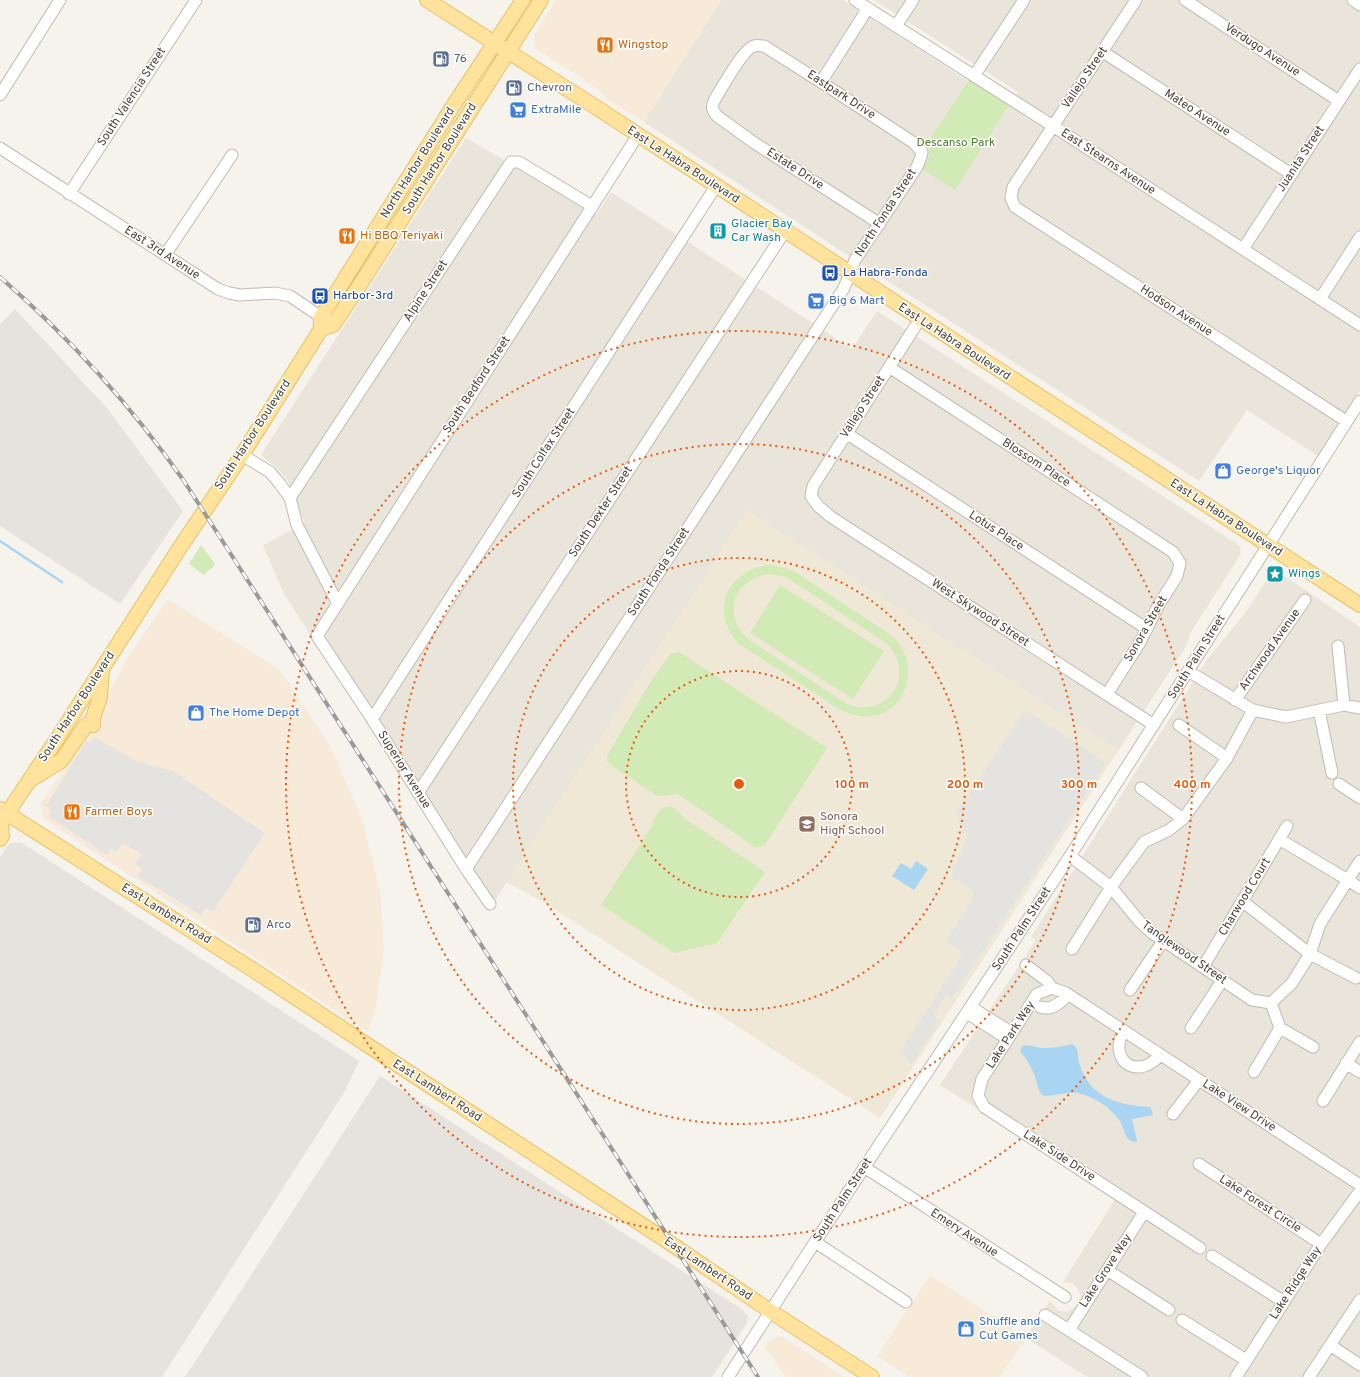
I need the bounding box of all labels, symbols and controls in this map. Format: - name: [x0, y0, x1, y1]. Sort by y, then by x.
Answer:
- street label: Verdugo Avenue: [1221, 20, 1303, 80]
- restaurant icon: Wingstop: [595, 35, 615, 55]
- place label: Wingstop: [618, 37, 668, 53]
- street label: South Valencia Street: [94, 44, 170, 150]
- street label: Vallejo Street: [1058, 44, 1112, 112]
- fuel station icon: 76: [431, 49, 451, 69]
- place label: 76: [454, 51, 467, 67]
- street label: Eastpark Drive: [804, 67, 878, 123]
- fuel station icon: Chevron: [504, 78, 524, 98]
- place label: Chevron: [527, 80, 572, 96]
- street label: Mateo Avenue: [1161, 86, 1233, 140]
- street label: South Harbor Boulevard: [399, 100, 481, 218]
- supermarket icon: ExtraMile: [508, 100, 528, 120]
- place label: ExtraMile: [531, 102, 581, 118]
- street label: North Harbor Boulevard: [377, 104, 459, 222]
- street label: East La Habra Boulevard: [624, 123, 742, 207]
- street label: Juanita Street: [1274, 123, 1328, 195]
- street label: East Stearns Avenue: [1057, 125, 1159, 199]
- park label: Descanso Park: [917, 135, 995, 151]
- street label: Estate Drive: [763, 145, 827, 193]
- street label: North Fonda Street: [851, 166, 921, 260]
- place label: Glacier Bay Car Wash: [731, 216, 793, 246]
- building icon: Glacier Bay Car Wash: [708, 221, 728, 241]
- street label: East 3rd Avenue: [121, 223, 203, 283]
- restaurant icon: Hi BBQ Teriyaki: [337, 226, 357, 246]
- place label: Hi BBQ Teriyaki: [360, 228, 443, 244]
- street label: Alpine Street: [400, 257, 452, 325]
- bus stop icon: La Habra-Fonda: [820, 263, 840, 283]
- place label: La Habra-Fonda: [843, 265, 928, 281]
- street label: Hodson Avenue: [1137, 282, 1215, 340]
- bus stop icon: Harbor-3rd: [310, 286, 330, 306]
- place label: Harbor-3rd: [333, 288, 393, 304]
- supermarket icon: Big 6 Mart: [806, 291, 826, 311]
- place label: Big 6 Mart: [829, 293, 885, 309]
- street label: East La Habra Boulevard: [895, 300, 1013, 384]
- street label: South Bedford Street: [440, 333, 514, 437]
- street label: Vallejo Street: [837, 373, 889, 441]
- street label: South Harbor Boulevard: [211, 377, 295, 493]
- street label: South Colfax Street: [509, 405, 579, 501]
- street label: Blossom Place: [999, 435, 1073, 491]
- shop icon: George's Liquor: [1213, 461, 1233, 481]
- street label: South Dexter Street: [565, 463, 637, 561]
- place label: George's Liquor: [1236, 463, 1321, 479]
- street label: East La Habra Boulevard: [1167, 476, 1285, 560]
- street label: Lotus Place: [965, 507, 1027, 555]
- street label: South Fonda Street: [624, 525, 694, 619]
- place icon: Wings: [1265, 564, 1285, 584]
- place label: Wings: [1288, 566, 1320, 582]
- street label: West Skywood Street: [928, 575, 1032, 651]
- street label: Sonora Street: [1121, 593, 1171, 665]
- street label: Archwood Avenue: [1236, 606, 1304, 694]
- street label: South Palm Street: [1164, 612, 1230, 702]
- street label: South Harbor Boulevard: [35, 649, 119, 765]
- shop icon: The Home Depot: [186, 703, 206, 723]
- place label: The Home Depot: [209, 705, 300, 721]
- street label: Superior Avenue: [374, 728, 434, 812]
- centre of rings: [732, 777, 746, 791]
- text: 100 m: [835, 777, 869, 793]
- text: 200 m: [947, 777, 983, 793]
- text: 300 m: [1061, 777, 1097, 793]
- text: 400 m: [1173, 777, 1211, 793]
- restaurant icon: Farmer Boys: [62, 802, 82, 822]
- place label: Farmer Boys: [85, 804, 153, 820]
- place label: Sonora High School: [820, 809, 884, 839]
- school or university icon: Sonora High School: [797, 814, 817, 834]
- street label: Charwood Court: [1215, 855, 1275, 939]
- street label: East Lambert Road: [118, 880, 214, 948]
- street label: South Palm Street: [989, 884, 1055, 974]
- fuel station icon: Arco: [243, 915, 263, 935]
- place label: Arco: [266, 917, 292, 933]
- street label: Tanglewood Street: [1138, 918, 1230, 988]
- street label: Lake Park Way: [983, 998, 1039, 1072]
- street label: East Lambert Road: [389, 1056, 485, 1126]
- street label: Lake View Drive: [1199, 1076, 1279, 1136]
- street label: Lake Side Drive: [1020, 1127, 1098, 1185]
- street label: South Palm Street: [810, 1155, 876, 1245]
- street label: Lake Forest Circle: [1216, 1171, 1304, 1237]
- street label: Emery Avenue: [927, 1205, 1001, 1261]
- street label: Lake Grove Way: [1076, 1231, 1136, 1311]
- street label: East Lambert Road: [661, 1234, 755, 1304]
- street label: Lake Ridge Way: [1266, 1243, 1326, 1323]
- place label: Shuffle and Cut Games: [979, 1314, 1040, 1344]
- shop icon: Shuffle and Cut Games: [956, 1319, 976, 1339]

